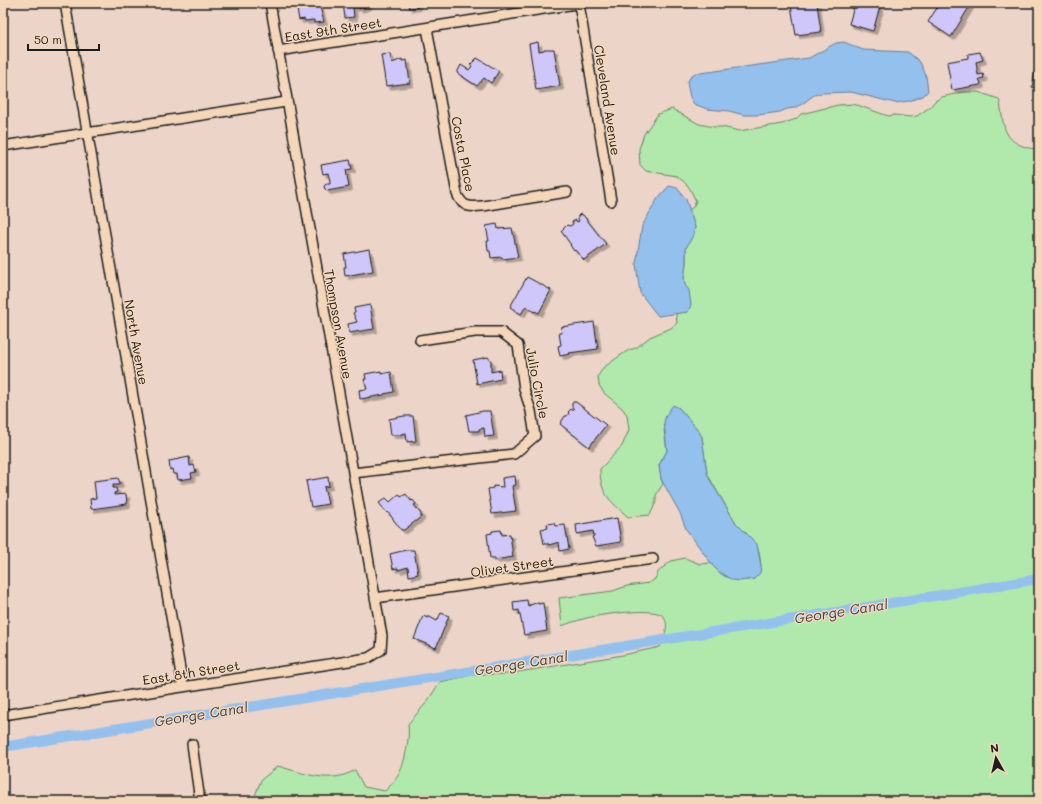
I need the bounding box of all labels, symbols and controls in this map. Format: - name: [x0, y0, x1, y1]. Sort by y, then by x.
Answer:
- street label: East 9th Street: [283, 13, 383, 45]
- scale bar: [28, 26, 99, 52]
- text: 50 m: [34, 31, 62, 47]
- street label: Cleveland Avenue: [591, 44, 625, 156]
- street label: Costa Place: [448, 115, 480, 193]
- street label: Thompson Avenue: [321, 268, 357, 380]
- street label: North Avenue: [121, 298, 153, 386]
- street label: Julio Circle: [523, 346, 553, 420]
- street label: Olivet Street: [469, 552, 555, 580]
- water label: George Canal: [793, 594, 890, 628]
- water label: George Canal: [473, 646, 570, 680]
- street label: East 8th Street: [141, 656, 241, 688]
- water label: George Canal: [153, 697, 250, 731]
- north arrow: [976, 738, 1016, 778]
- text: N: [989, 740, 1000, 756]

